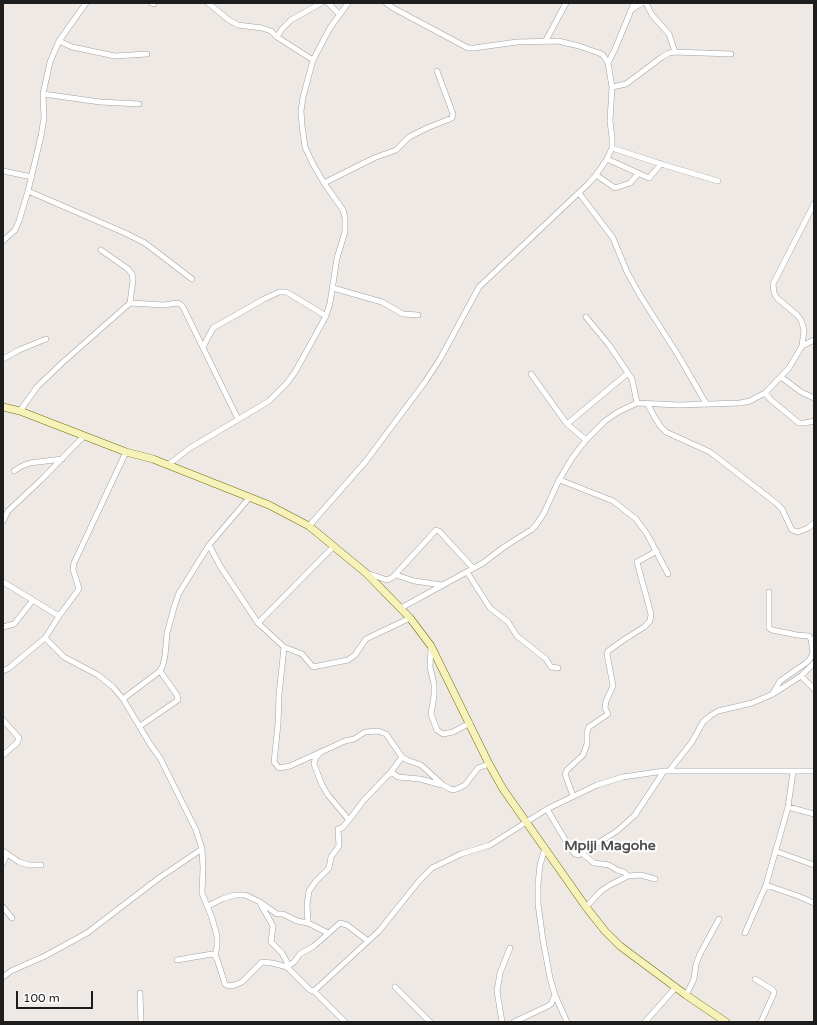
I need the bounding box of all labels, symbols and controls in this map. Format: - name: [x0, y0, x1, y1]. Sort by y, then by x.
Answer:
- district label: Mpiji Magohe: [564, 838, 656, 854]
- scale bar: [18, 983, 95, 1009]
- text: 100 m: [23, 991, 60, 1005]

